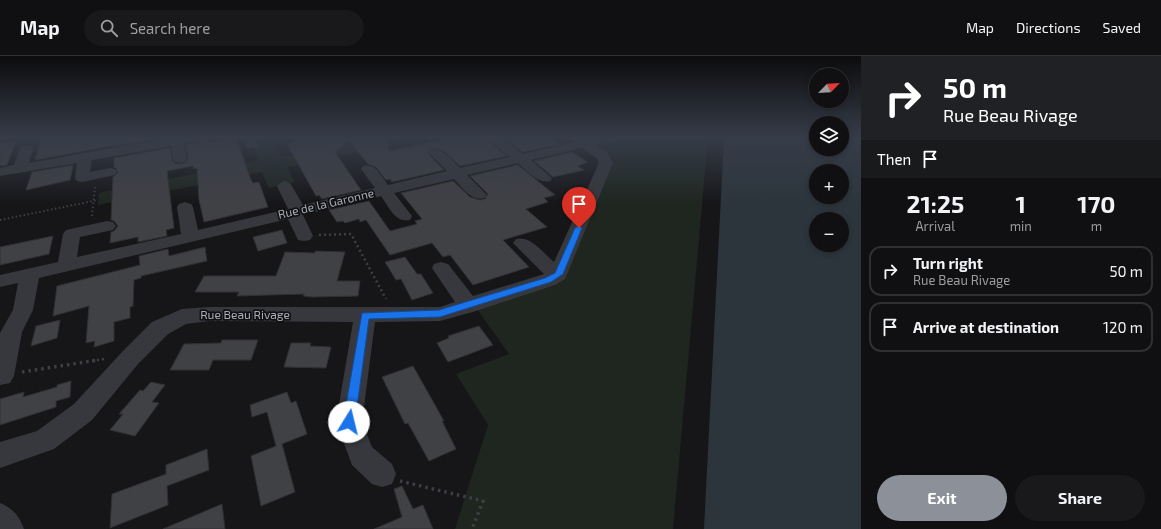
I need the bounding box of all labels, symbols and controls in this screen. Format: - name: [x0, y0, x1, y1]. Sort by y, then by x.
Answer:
- search box: [84, 10, 364, 46]
- text: Map: [20, 16, 60, 39]
- icon: search: [98, 17, 120, 39]
- text: Search here: [130, 19, 210, 37]
- text: Map: [966, 19, 994, 36]
- text: Directions: [1016, 19, 1081, 36]
- text: Saved: [1103, 19, 1141, 36]
- north arrow: [809, 68, 849, 108]
- map controls: [809, 68, 849, 252]
- text: 50 m: [943, 70, 1007, 104]
- icon: right: [877, 72, 929, 124]
- text: Rue Beau Rivage: [943, 104, 1078, 126]
- button: layers: [809, 116, 849, 156]
- icon: arrive: [919, 148, 941, 170]
- text: Then: [877, 150, 911, 168]
- button: +: [809, 164, 849, 204]
- street label: Rue de la Garonne: [276, 185, 375, 221]
- pin: [562, 187, 596, 228]
- text: 21:25: [906, 189, 964, 218]
- text: 1: [1016, 189, 1026, 218]
- text: 170: [1077, 189, 1115, 218]
- icon: arrive: [568, 193, 590, 215]
- button: −: [809, 212, 849, 252]
- text: Arrival: [916, 218, 955, 234]
- text: min: [1010, 218, 1032, 234]
- text: m: [1091, 218, 1102, 234]
- text: Turn right: [913, 254, 983, 272]
- icon: right: [879, 260, 901, 282]
- text: 50 m: [1109, 262, 1143, 280]
- text: Rue Beau Rivage: [913, 272, 1010, 288]
- street label: Rue Beau Rivage: [200, 307, 290, 321]
- icon: arrive: [879, 316, 901, 338]
- text: Arrive at destination: [913, 318, 1059, 336]
- text: 120 m: [1103, 318, 1143, 336]
- position arrow: [328, 401, 370, 443]
- button: Exit: [877, 475, 1007, 521]
- button: Share: [1015, 475, 1145, 521]

